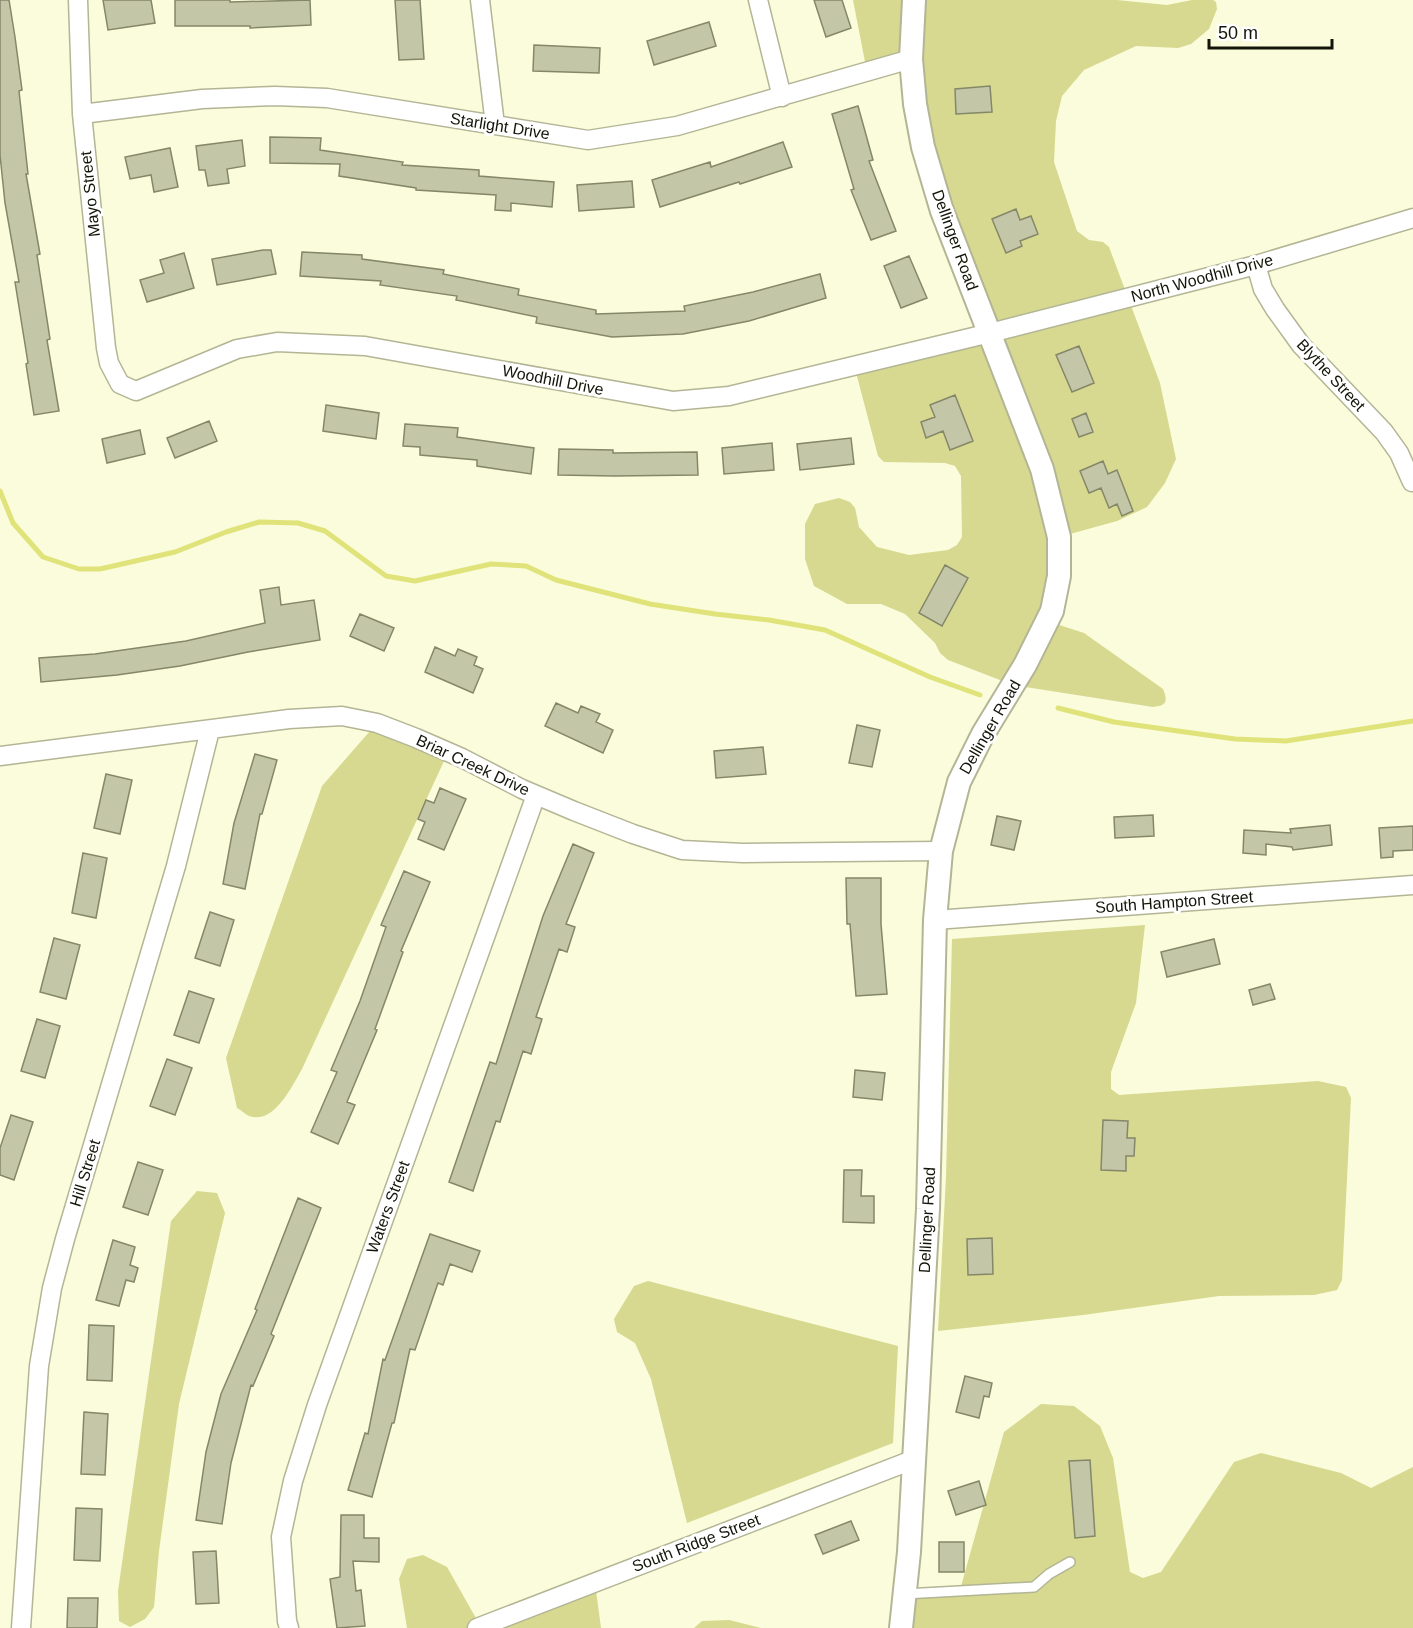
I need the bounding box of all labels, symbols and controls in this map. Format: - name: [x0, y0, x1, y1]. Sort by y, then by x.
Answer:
- scale bar: [1209, 12, 1332, 50]
- text: 50 m: [1218, 23, 1258, 43]
- street label: Starlight Drive: [449, 110, 551, 142]
- street label: Mayo Street: [77, 150, 103, 238]
- street label: Dellinger Road: [929, 187, 981, 293]
- street label: North Woodhill Drive: [1129, 251, 1275, 305]
- street label: Blythe Street: [1294, 336, 1369, 415]
- street label: Woodhill Drive: [501, 362, 605, 398]
- street label: Dellinger Road: [956, 677, 1024, 777]
- street label: Briar Creek Drive: [414, 731, 532, 799]
- street label: South Hampton Street: [1094, 888, 1254, 916]
- street label: Hill Street: [67, 1137, 103, 1209]
- street label: Waters Street: [363, 1158, 413, 1256]
- street label: Dellinger Road: [916, 1167, 938, 1273]
- street label: South Ridge Street: [630, 1511, 763, 1575]

